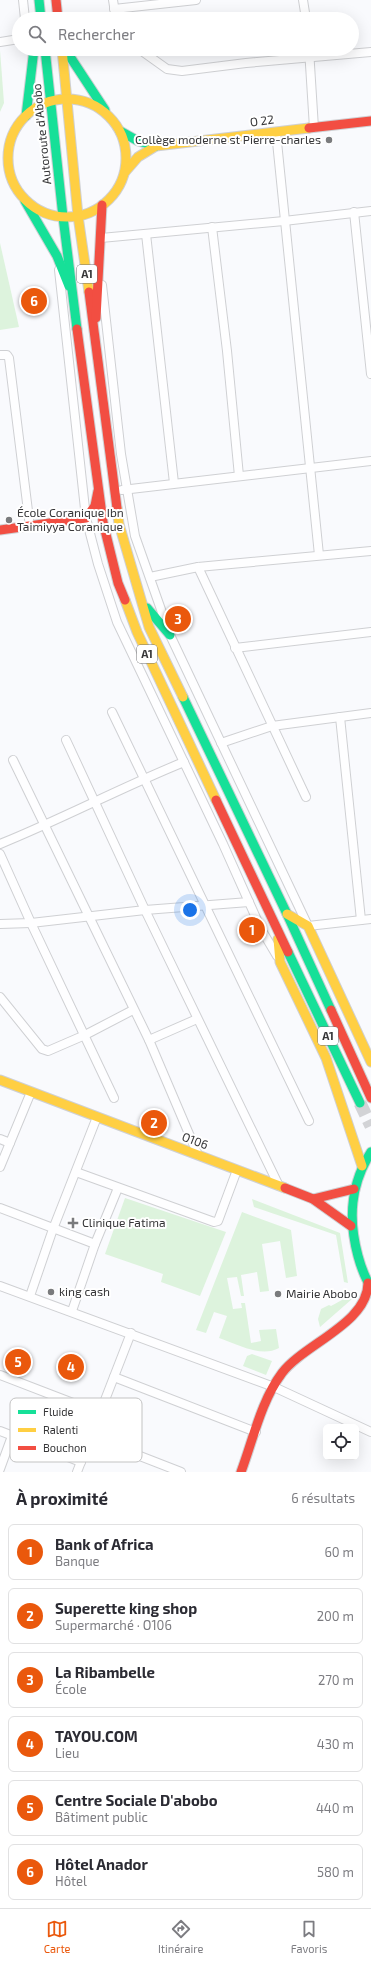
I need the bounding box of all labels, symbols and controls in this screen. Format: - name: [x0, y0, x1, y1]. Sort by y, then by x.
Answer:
- search box: [12, 12, 359, 56]
- icon: search: [26, 23, 48, 45]
- text: Rechercher: [58, 25, 135, 43]
- street label: Autoroute d'Abobo: [29, 83, 53, 185]
- street label: O 22: [249, 112, 275, 128]
- place label: Collège moderne st Pierre-charles: [135, 132, 321, 146]
- marker: Collège moderne st Pierre-charles: [324, 135, 334, 145]
- road number: A1: [77, 265, 97, 283]
- pin: 6: [21, 286, 47, 316]
- place label: École Coranique Ibn Taimiyya Coranique: [17, 505, 124, 533]
- marker: École Coranique Ibn Taimiyya Coranique: [4, 515, 14, 525]
- pin: 3: [165, 604, 191, 634]
- road number: A1: [137, 645, 157, 663]
- your location: [180, 900, 200, 920]
- pin: 1: [239, 915, 265, 945]
- road number: A1: [318, 1027, 338, 1045]
- pin: 2: [141, 1108, 167, 1138]
- street label: O106: [180, 1129, 211, 1151]
- place label: Clinique Fatima: [82, 1215, 166, 1229]
- marker: Clinique Fatima: [67, 1217, 79, 1229]
- place label: king cash: [59, 1284, 110, 1298]
- place label: Mairie Abobo: [286, 1286, 358, 1300]
- marker: king cash: [46, 1287, 56, 1297]
- marker: Mairie Abobo: [273, 1289, 283, 1299]
- pin: 5: [5, 1347, 31, 1377]
- pin: 4: [58, 1352, 84, 1382]
- legend: [10, 1398, 142, 1462]
- text: Fluide: [43, 1405, 73, 1418]
- text: Ralenti: [43, 1423, 78, 1436]
- map controls: [323, 1424, 359, 1460]
- button: locate: [323, 1424, 359, 1460]
- text: Bouchon: [43, 1441, 87, 1454]
- text: À proximité: [16, 1488, 108, 1508]
- text: 6 résultats: [291, 1490, 355, 1506]
- text: Bank of Africa: [55, 1535, 154, 1553]
- text: 1: [27, 1544, 33, 1560]
- text: 60 m: [324, 1544, 354, 1560]
- text: Banque: [55, 1553, 100, 1569]
- text: Superette king shop: [55, 1599, 197, 1617]
- text: 2: [26, 1608, 34, 1624]
- text: 200 m: [317, 1608, 354, 1624]
- text: Supermarché · O106: [55, 1617, 172, 1633]
- text: La Ribambelle: [55, 1663, 155, 1681]
- text: 3: [26, 1672, 34, 1688]
- text: 270 m: [318, 1672, 354, 1688]
- text: École: [55, 1681, 87, 1697]
- text: TAYOU.COM: [55, 1727, 138, 1745]
- text: 4: [26, 1736, 34, 1752]
- text: 430 m: [317, 1736, 354, 1752]
- text: Lieu: [55, 1745, 79, 1761]
- text: Centre Sociale D'abobo: [55, 1791, 218, 1809]
- text: 5: [26, 1800, 34, 1816]
- text: 440 m: [316, 1800, 354, 1816]
- text: Bâtiment public: [55, 1809, 148, 1825]
- text: Hôtel Anador: [55, 1855, 148, 1873]
- text: 6: [26, 1864, 34, 1880]
- text: 580 m: [317, 1864, 354, 1880]
- text: Hôtel: [55, 1873, 87, 1889]
- tab: Carte: [44, 1918, 71, 1955]
- tab: Itinéraire: [158, 1918, 203, 1955]
- tab: Favoris: [291, 1918, 327, 1955]

